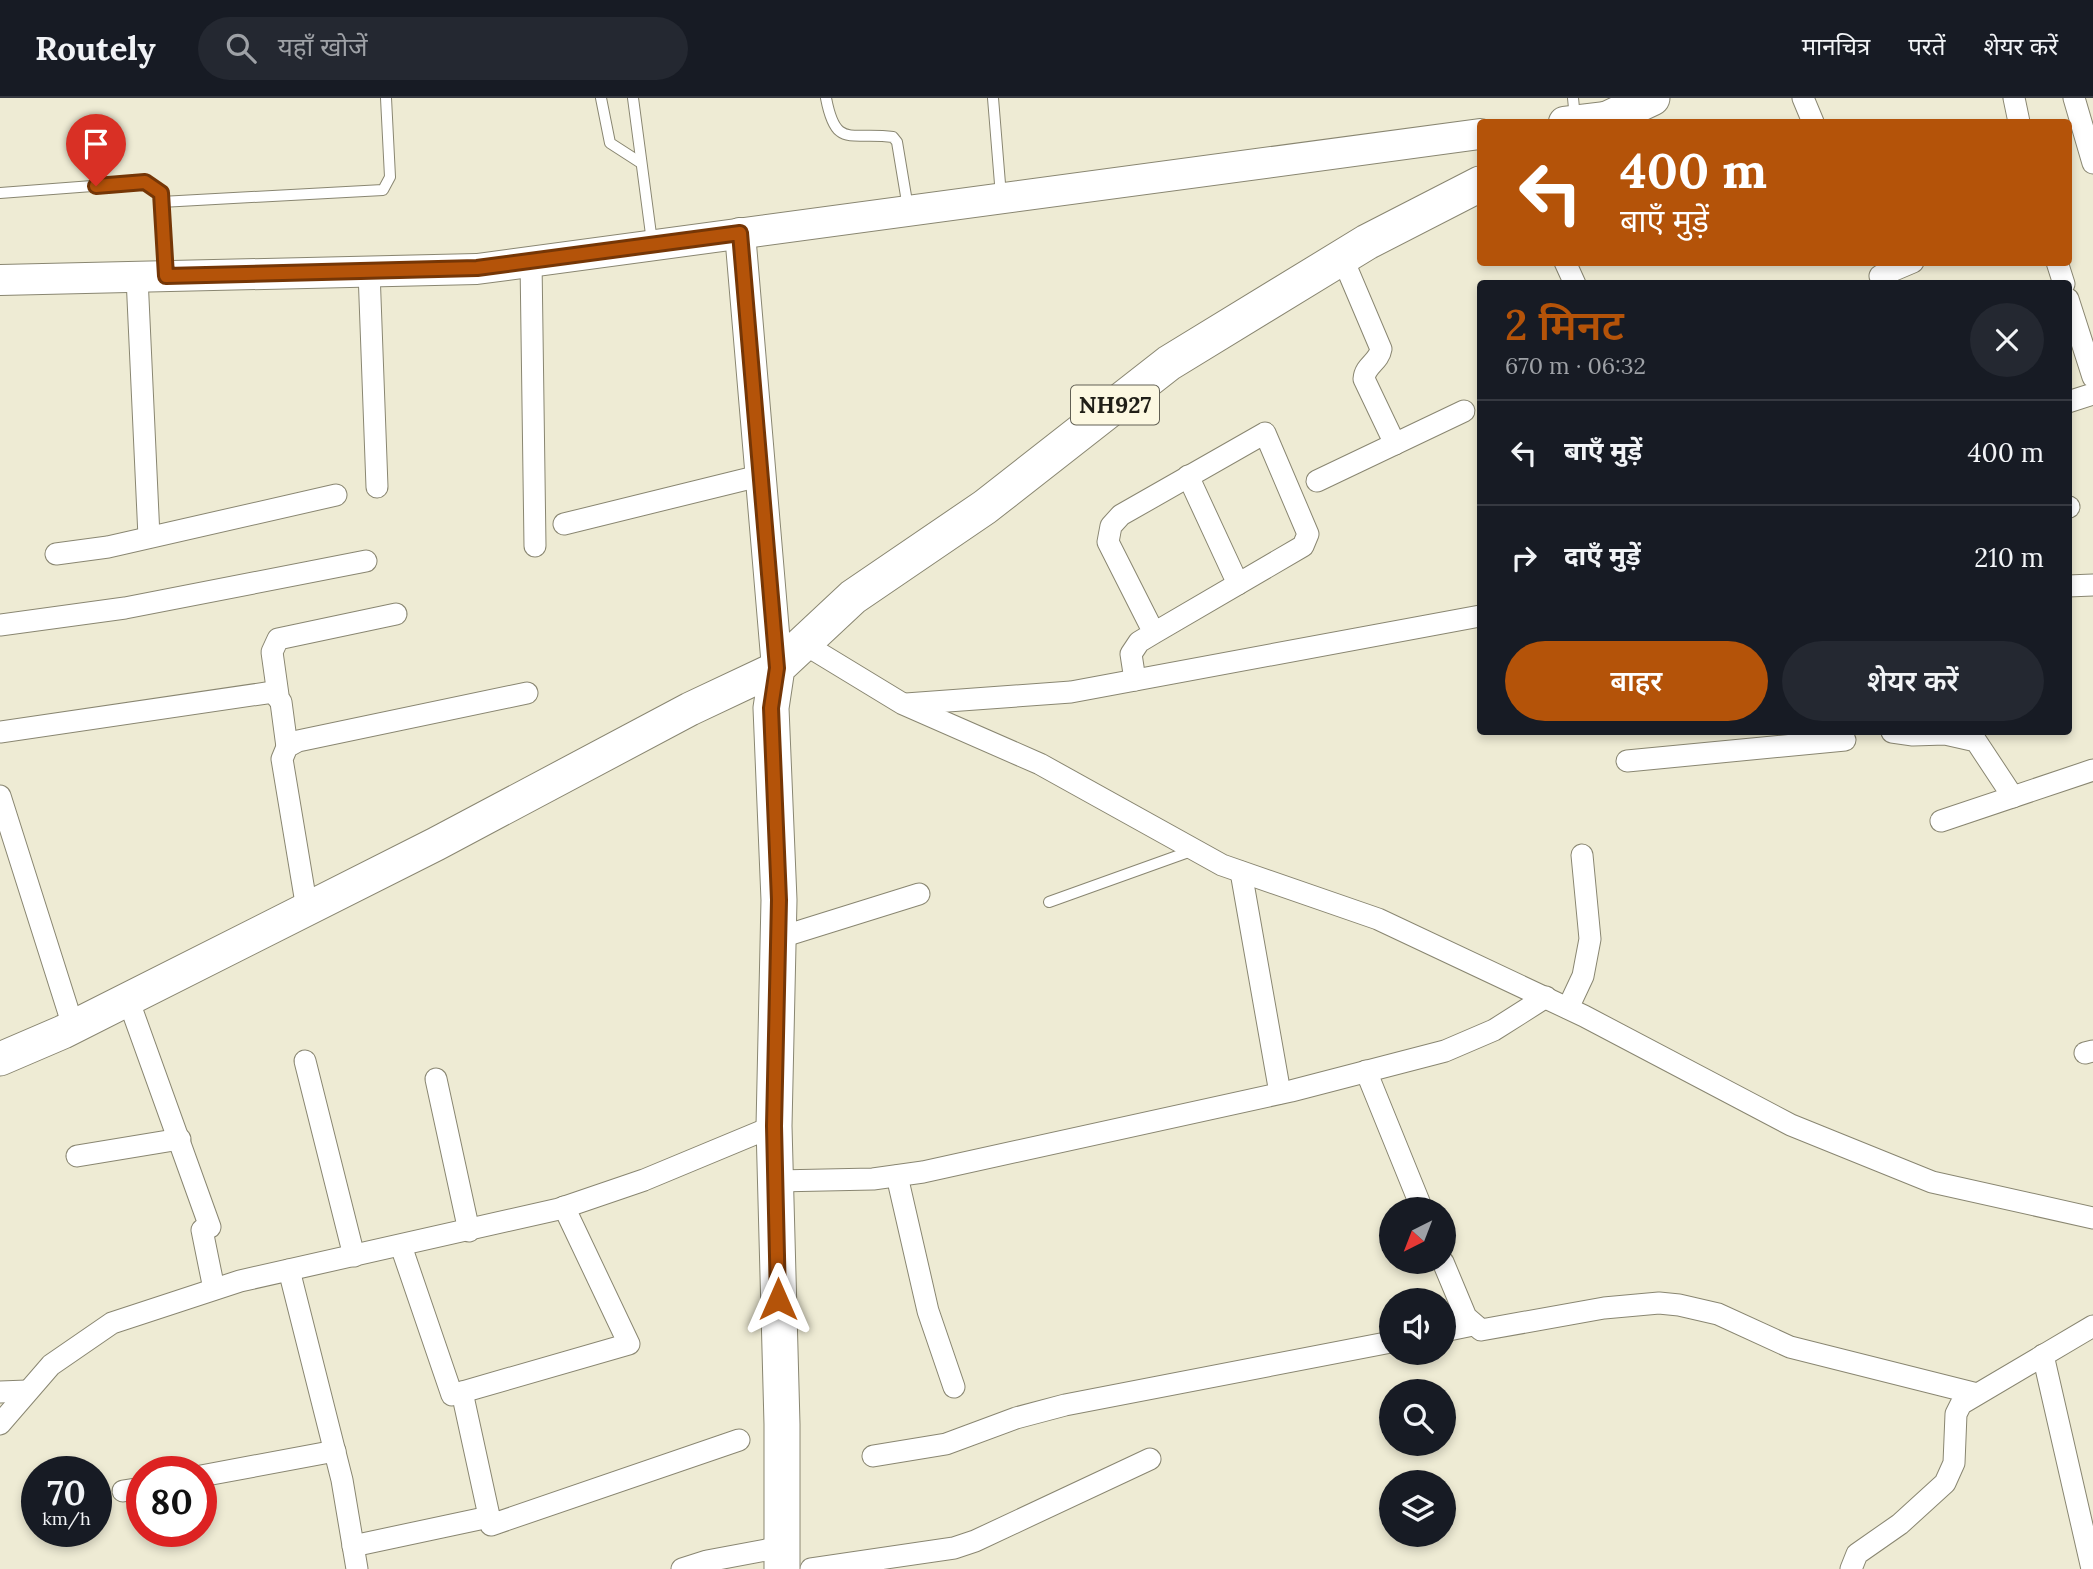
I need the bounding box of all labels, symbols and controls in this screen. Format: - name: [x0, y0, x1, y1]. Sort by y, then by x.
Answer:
- search box: [198, 17, 688, 80]
- text: Routely: [35, 27, 156, 69]
- icon: search: [222, 29, 260, 67]
- text: यहाँ खोजें: [278, 30, 367, 63]
- text: मानचित्र: [1802, 31, 1870, 62]
- text: परतें: [1908, 31, 1945, 62]
- text: शेयर करें: [1983, 31, 2058, 62]
- pin: [66, 114, 126, 186]
- icon: arrive: [77, 125, 115, 163]
- text: 400 m: [1620, 139, 1767, 201]
- icon: left: [1505, 147, 1596, 238]
- text: बाएँ मुड़ें: [1620, 200, 1709, 241]
- text: 2 मिनट: [1505, 298, 1624, 352]
- button: close: [1970, 303, 2044, 377]
- text: 670 m · 06:32: [1505, 351, 1646, 380]
- road number: NH927: [1071, 386, 1159, 424]
- icon: left: [1505, 434, 1543, 472]
- text: बाएँ मुड़ें: [1564, 434, 1642, 467]
- text: 400 m: [1968, 436, 2044, 469]
- icon: right: [1505, 539, 1543, 577]
- text: दाएँ मुड़ें: [1564, 539, 1641, 572]
- text: 210 m: [1974, 541, 2044, 574]
- button: बाहर: [1505, 641, 1768, 721]
- button: शेयर करें: [1782, 641, 2044, 721]
- north arrow: [1379, 1197, 1456, 1274]
- map controls: [1379, 1197, 1456, 1547]
- position arrow: [741, 1262, 815, 1336]
- button: sound: [1379, 1288, 1456, 1365]
- button: search: [1379, 1379, 1456, 1456]
- speed limit sign: 80: [126, 1456, 217, 1547]
- text: 70: [47, 1470, 86, 1515]
- button: layers: [1379, 1470, 1456, 1547]
- text: km/h: [42, 1507, 91, 1530]

